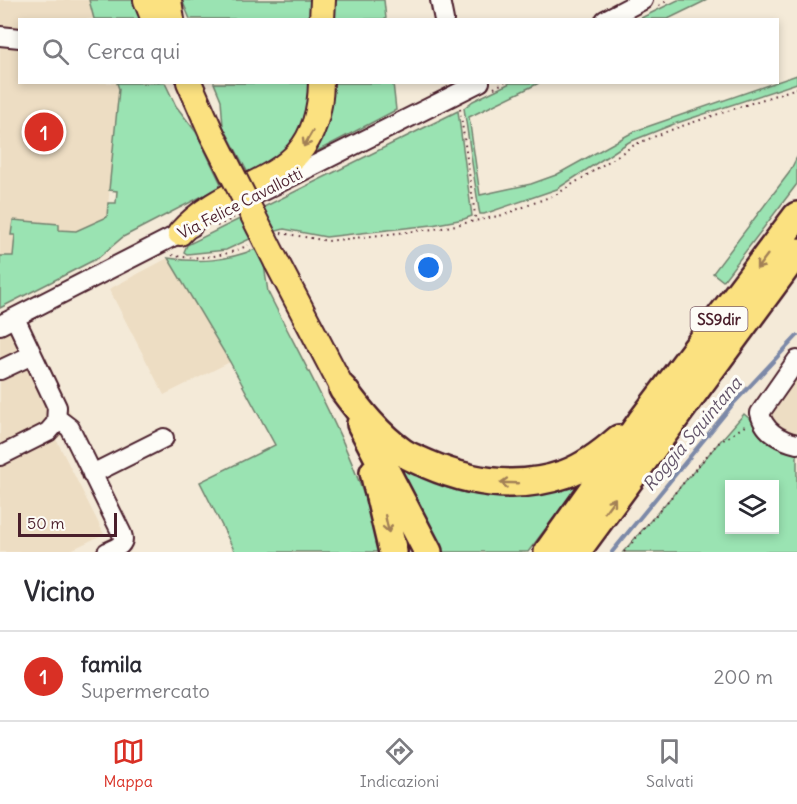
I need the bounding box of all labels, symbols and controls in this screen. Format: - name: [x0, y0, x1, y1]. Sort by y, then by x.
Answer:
- search box: [18, 18, 779, 84]
- icon: search: [39, 35, 72, 68]
- text: Cerca qui: [87, 37, 180, 65]
- pin: 1: [24, 110, 63, 154]
- one-way arrow: [302, 130, 314, 147]
- street label: Via Felice Cavallotti: [174, 163, 306, 243]
- your location: [414, 253, 443, 282]
- one-way arrow: [755, 254, 768, 270]
- road number: SS9dir: [690, 307, 748, 331]
- water label: Roggia Squintana: [638, 371, 748, 496]
- one-way arrow: [500, 477, 520, 489]
- map controls: [725, 480, 779, 534]
- button: layers: [725, 480, 779, 534]
- one-way arrow: [604, 497, 617, 513]
- scale bar: [18, 510, 117, 538]
- text: 50 m: [27, 513, 65, 533]
- one-way arrow: [381, 515, 393, 534]
- text: Vicino: [24, 575, 95, 608]
- text: famila: [81, 650, 142, 678]
- text: 1: [40, 664, 47, 689]
- text: 200 m: [713, 664, 773, 689]
- text: Supermercato: [81, 678, 210, 703]
- tab: Mappa: [103, 735, 153, 791]
- tab: Indicazioni: [360, 735, 439, 791]
- tab: Salvati: [646, 735, 694, 791]

